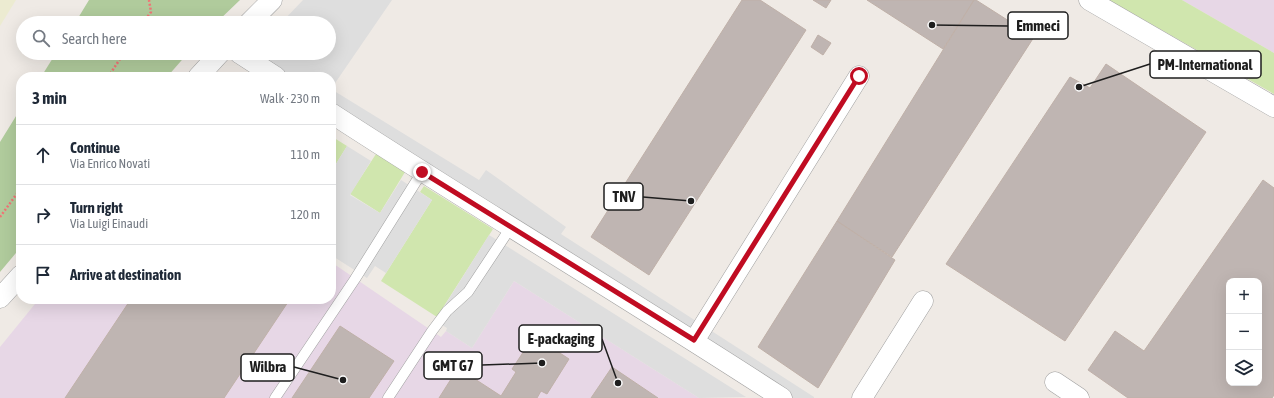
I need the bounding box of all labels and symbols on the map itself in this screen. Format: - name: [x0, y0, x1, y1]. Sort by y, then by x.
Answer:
- callout: Emmeci: [1008, 12, 1068, 39]
- text: Emmeci: [1016, 17, 1060, 34]
- callout: PM-International: [1150, 51, 1261, 78]
- text: PM-International: [1158, 56, 1253, 73]
- route start: [850, 67, 868, 85]
- route end: [413, 163, 431, 181]
- callout: TNV: [604, 183, 643, 210]
- text: TNV: [613, 188, 636, 205]
- callout: E-packaging: [519, 325, 602, 352]
- text: E-packaging: [528, 330, 595, 347]
- callout: GMT G7: [424, 352, 482, 379]
- callout: Wilbra: [241, 354, 294, 381]
- text: GMT G7: [432, 357, 474, 374]
- text: Wilbra: [249, 358, 286, 375]

